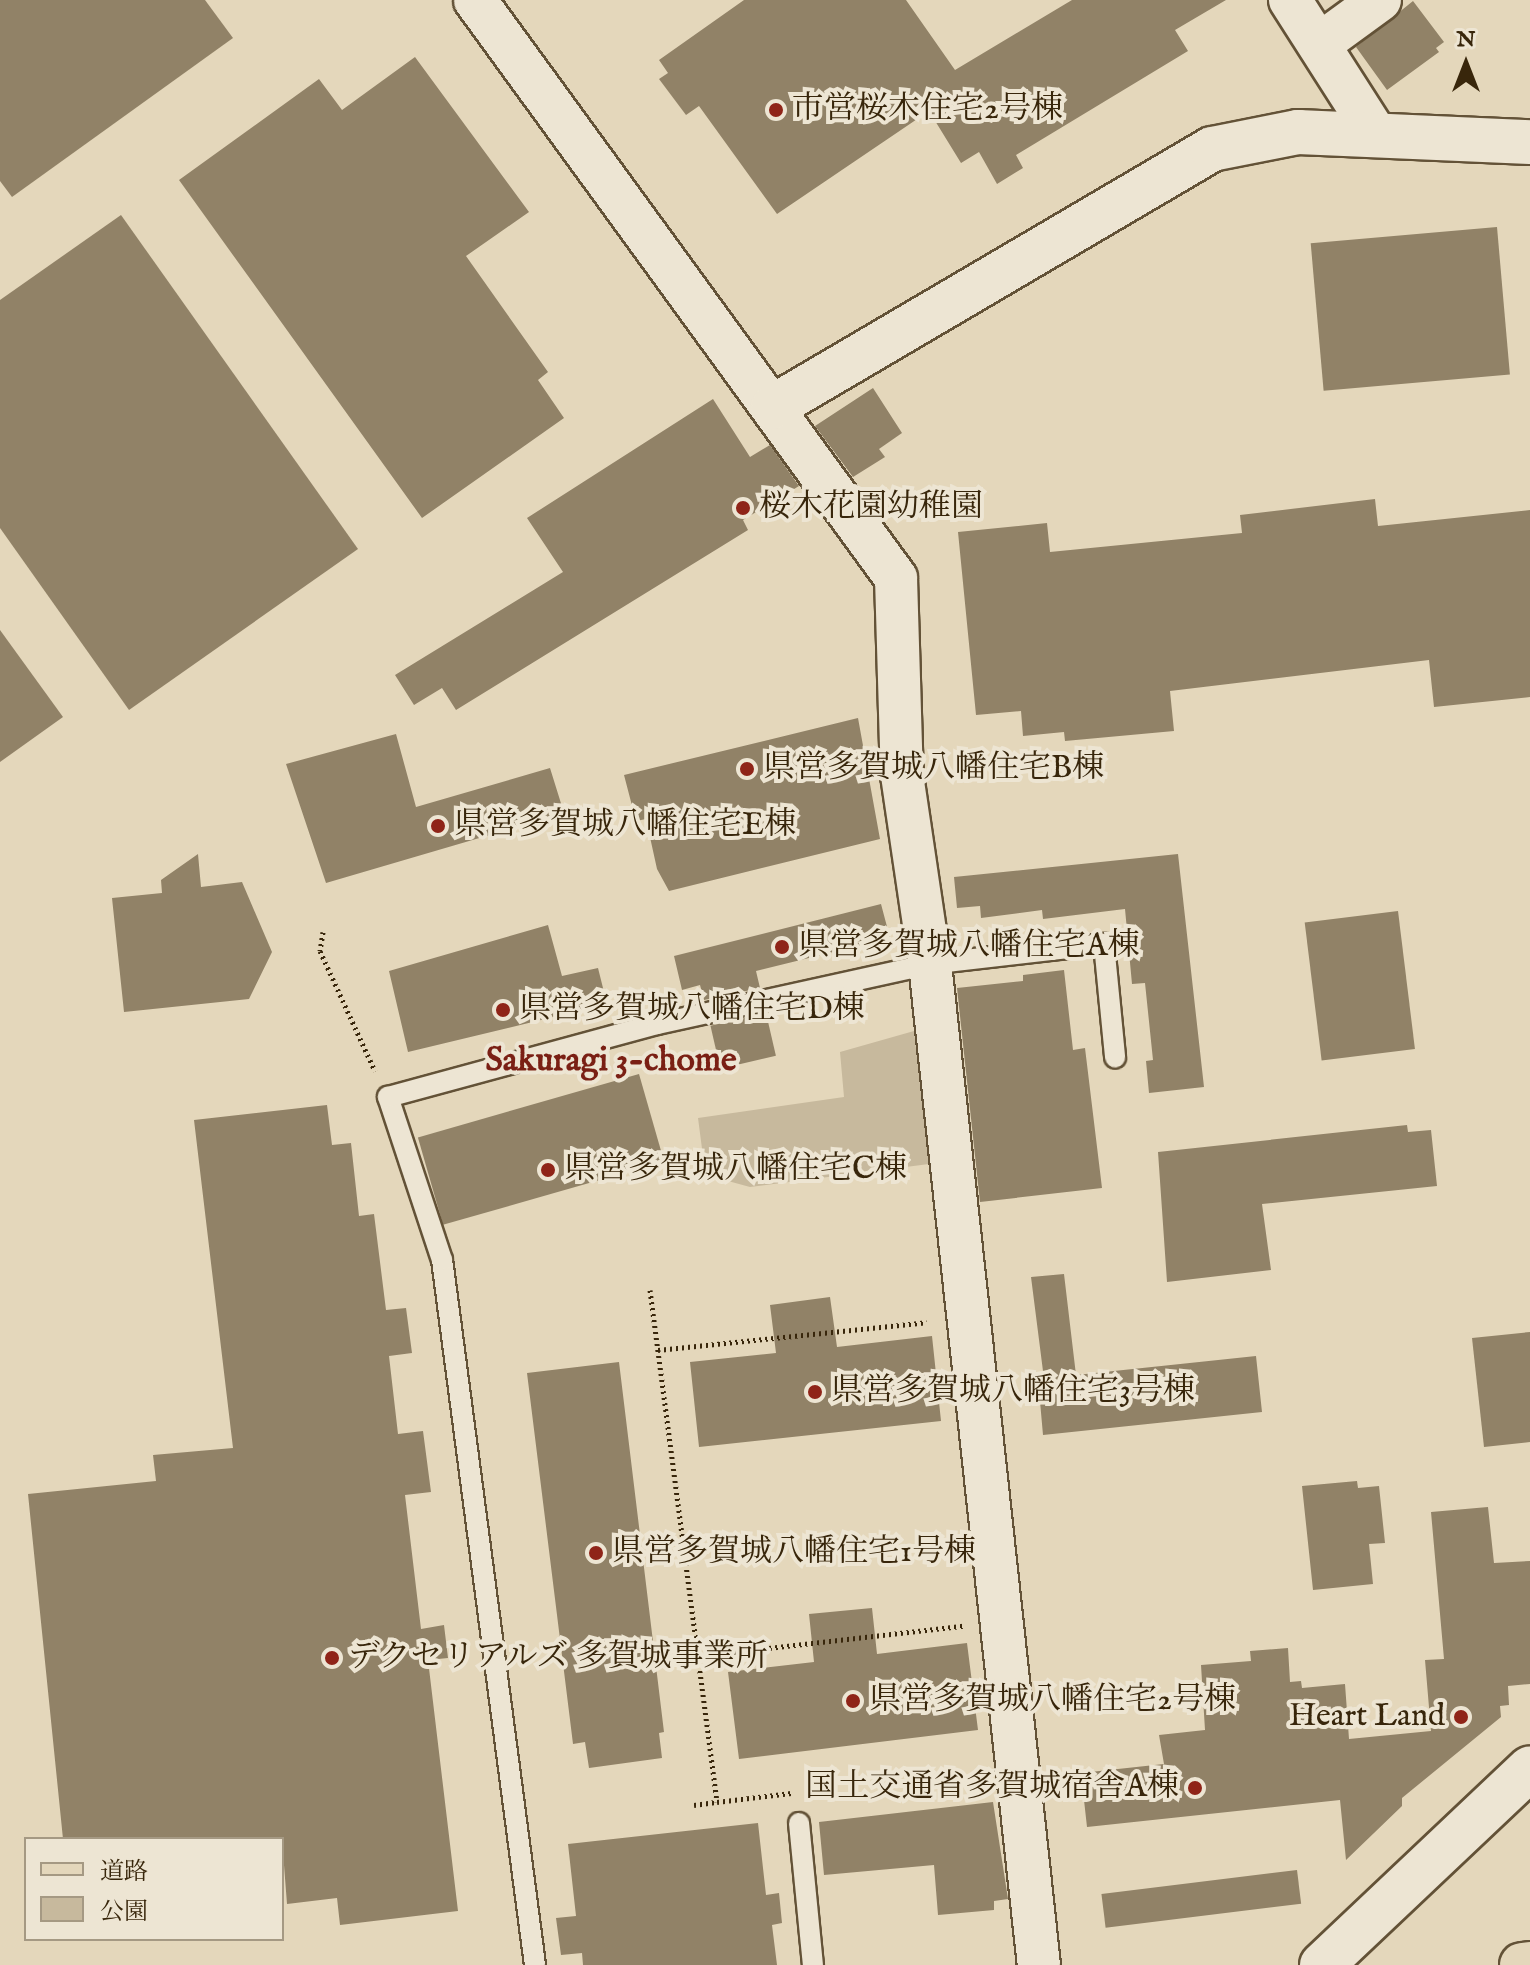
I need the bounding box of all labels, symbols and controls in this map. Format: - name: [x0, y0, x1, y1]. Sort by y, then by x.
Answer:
- north arrow: [1426, 24, 1506, 104]
- text: N: [1456, 26, 1476, 54]
- place label: 市営桜木住宅2号棟: [792, 91, 1063, 129]
- marker: 市営桜木住宅2号棟: [767, 101, 785, 119]
- place label: 桜木花園幼稚園: [759, 489, 983, 527]
- marker: 桜木花園幼稚園: [734, 499, 752, 517]
- place label: 県営多賀城八幡住宅B棟: [763, 750, 1104, 788]
- marker: 県営多賀城八幡住宅B棟: [738, 760, 756, 778]
- place label: 県営多賀城八幡住宅E棟: [454, 807, 796, 845]
- marker: 県営多賀城八幡住宅E棟: [429, 817, 447, 835]
- place label: 県営多賀城八幡住宅A棟: [798, 928, 1140, 966]
- marker: 県営多賀城八幡住宅A棟: [773, 938, 791, 956]
- place label: 県営多賀城八幡住宅D棟: [519, 991, 865, 1029]
- marker: 県営多賀城八幡住宅D棟: [494, 1001, 512, 1019]
- district label: Sakuragi 3-chome: [485, 1041, 737, 1081]
- place label: 県営多賀城八幡住宅C棟: [564, 1151, 907, 1189]
- marker: 県営多賀城八幡住宅C棟: [539, 1161, 557, 1179]
- place label: 県営多賀城八幡住宅3号棟: [831, 1373, 1195, 1411]
- marker: 県営多賀城八幡住宅3号棟: [806, 1383, 824, 1401]
- place label: 県営多賀城八幡住宅1号棟: [612, 1534, 976, 1572]
- marker: 県営多賀城八幡住宅1号棟: [587, 1544, 605, 1562]
- place label: デクセリアルズ 多賀城事業所: [348, 1639, 771, 1677]
- marker: デクセリアルズ 多賀城事業所: [323, 1649, 341, 1667]
- place label: 県営多賀城八幡住宅2号棟: [869, 1682, 1236, 1720]
- marker: 県営多賀城八幡住宅2号棟: [844, 1692, 862, 1710]
- place label: Heart Land: [1289, 1698, 1445, 1736]
- marker: Heart Land: [1452, 1708, 1470, 1726]
- place label: 国土交通省多賀城宿舎A棟: [805, 1769, 1179, 1807]
- marker: 国土交通省多賀城宿舎A棟: [1186, 1779, 1204, 1797]
- legend: [24, 1837, 284, 1941]
- text: 道路: [100, 1857, 148, 1888]
- text: 公園: [100, 1897, 148, 1928]

